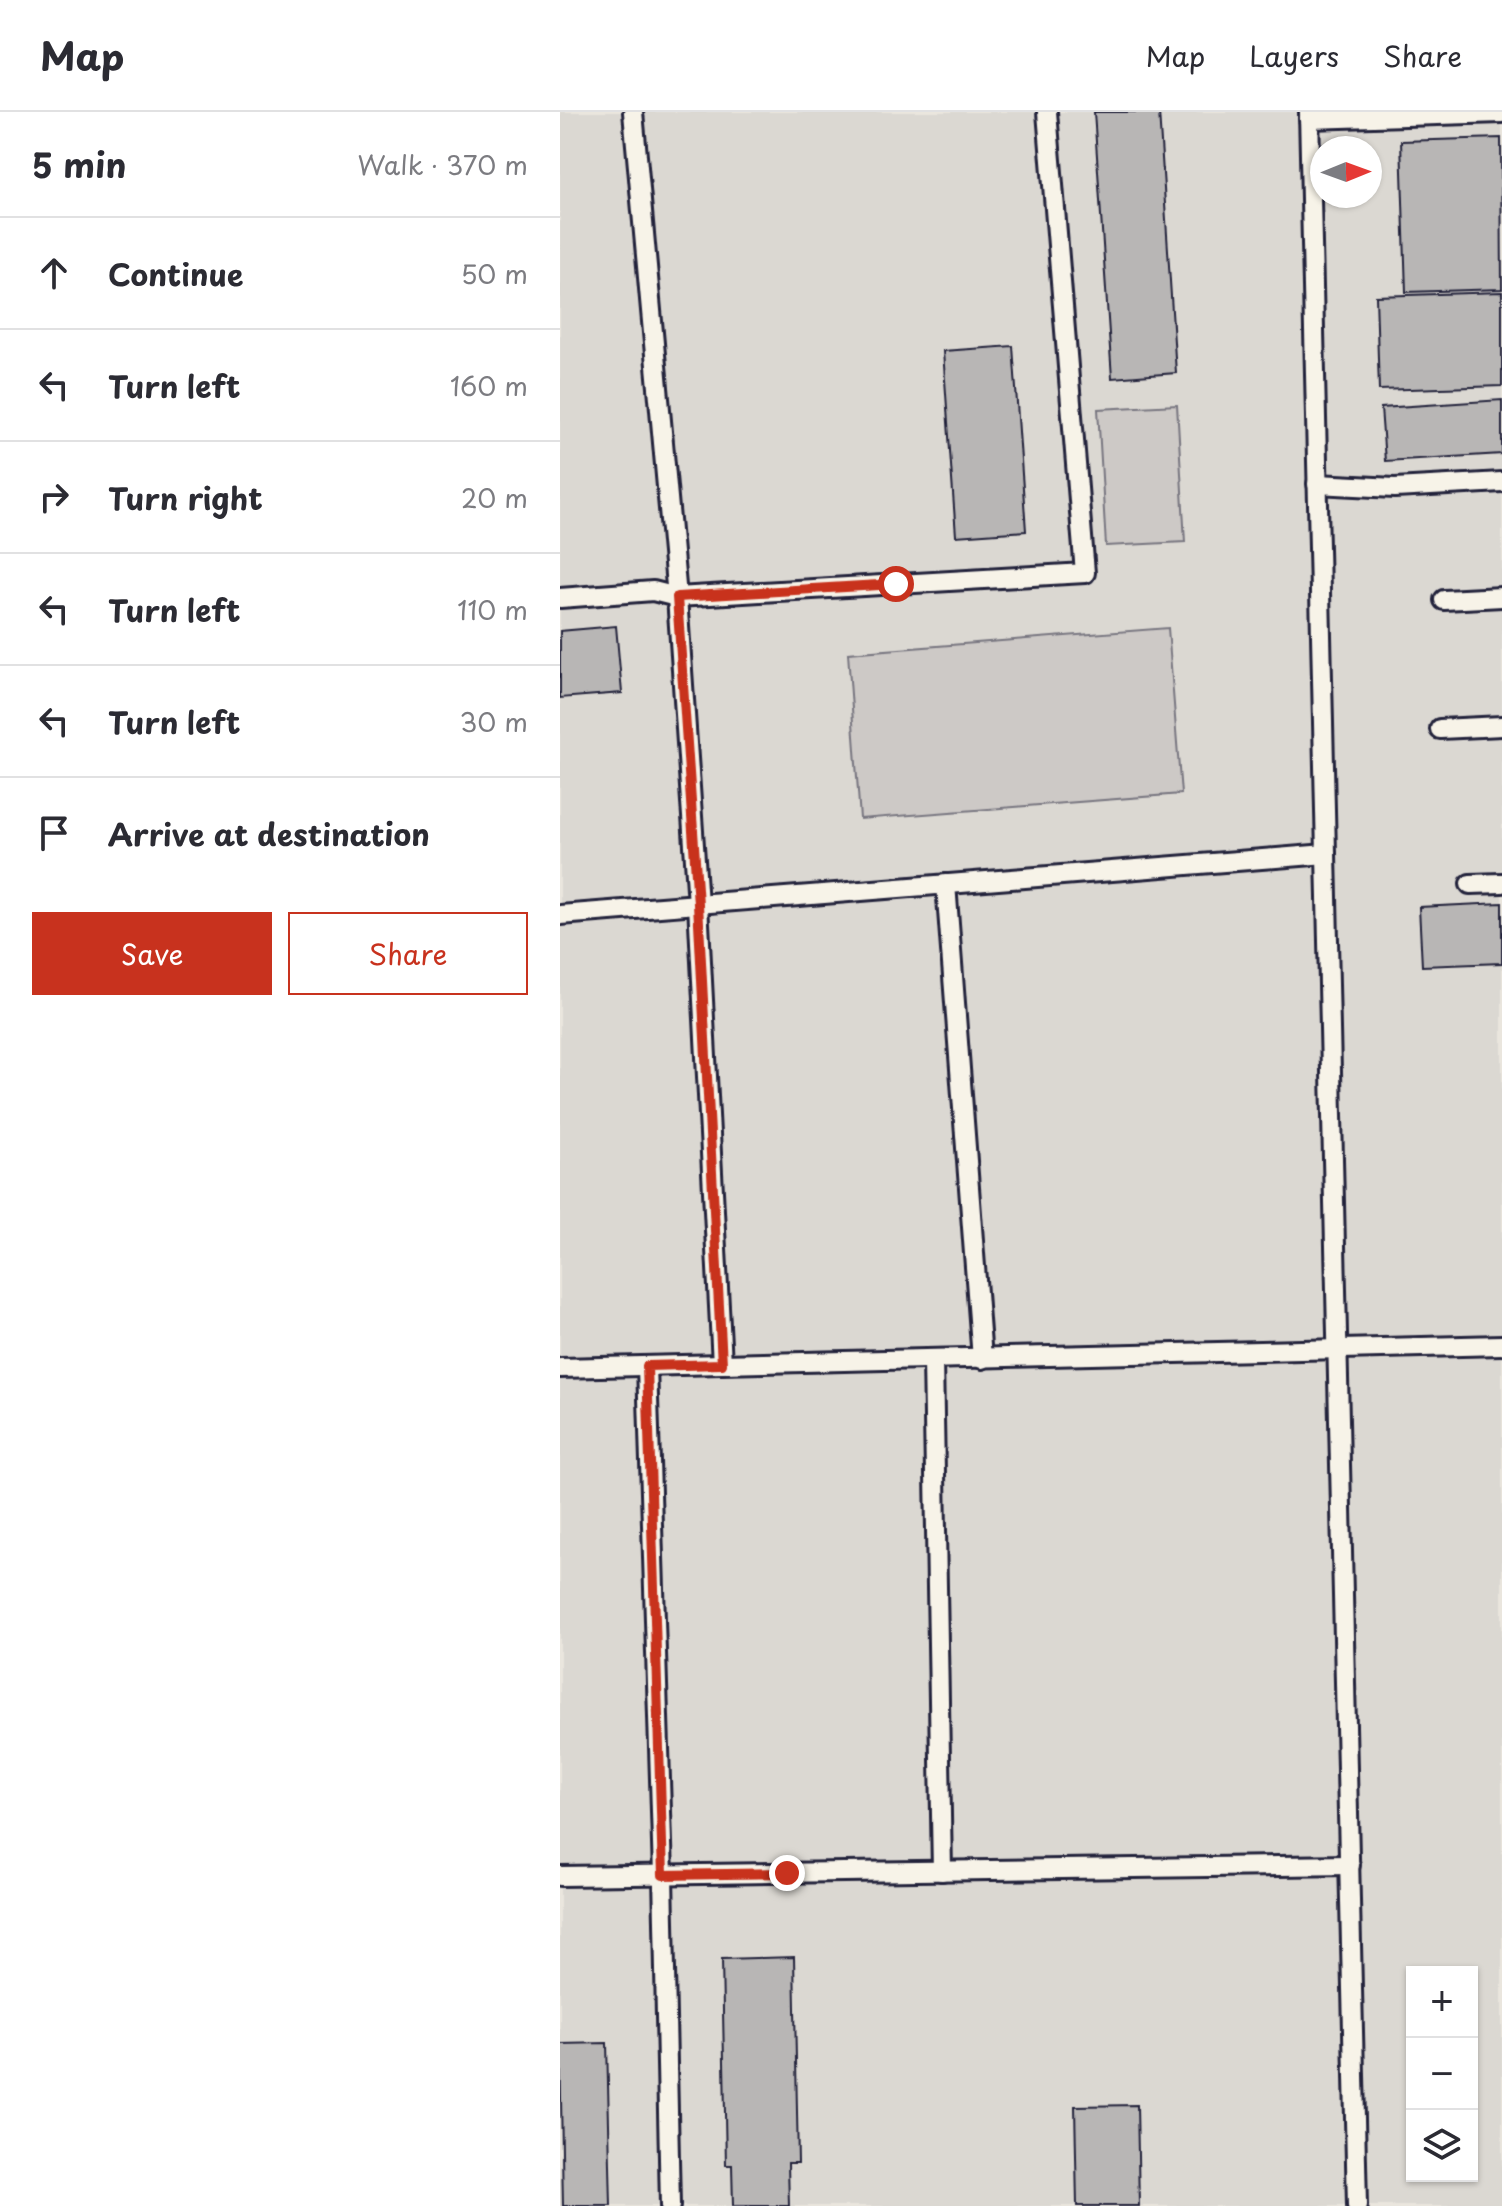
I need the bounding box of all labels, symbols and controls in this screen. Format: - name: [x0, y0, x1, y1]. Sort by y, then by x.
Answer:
- text: Map: [40, 27, 124, 84]
- text: Map: [1145, 34, 1205, 77]
- text: Layers: [1249, 34, 1339, 77]
- text: Share: [1383, 34, 1462, 77]
- north arrow: [1310, 136, 1382, 208]
- text: 5 min: [32, 138, 126, 190]
- text: Walk · 370 m: [358, 145, 528, 184]
- icon: ahead: [32, 251, 76, 295]
- text: Continue: [108, 251, 243, 296]
- text: 50 m: [461, 254, 528, 293]
- icon: left: [32, 363, 76, 407]
- text: Turn left: [108, 363, 240, 408]
- text: 160 m: [450, 366, 528, 405]
- icon: right: [32, 475, 76, 519]
- text: Turn right: [108, 475, 263, 520]
- text: 20 m: [461, 478, 528, 517]
- route start: [878, 566, 914, 602]
- icon: left: [32, 587, 76, 631]
- text: Turn left: [108, 587, 240, 632]
- text: 110 m: [457, 590, 528, 629]
- icon: left: [32, 699, 76, 743]
- text: Turn left: [108, 699, 240, 744]
- text: 30 m: [460, 702, 528, 741]
- icon: arrive: [32, 811, 76, 855]
- text: Arrive at destination: [108, 811, 430, 856]
- button: Save: [32, 912, 272, 995]
- button: Share: [288, 912, 528, 995]
- route end: [769, 1855, 805, 1891]
- map controls: [1406, 1966, 1478, 2182]
- button: +: [1406, 1966, 1478, 2038]
- button: −: [1406, 2038, 1478, 2110]
- button: layers: [1406, 2110, 1478, 2182]

